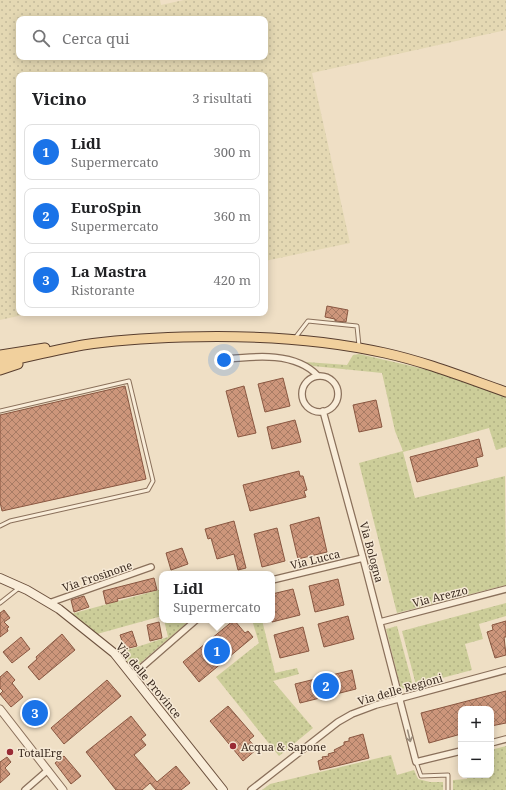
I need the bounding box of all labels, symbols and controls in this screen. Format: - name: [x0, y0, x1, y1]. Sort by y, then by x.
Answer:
- search box: [16, 16, 268, 60]
- icon: search: [30, 27, 52, 49]
- text: Cerca qui: [62, 28, 130, 48]
- text: Vicino: [32, 87, 87, 110]
- text: 3 risultati: [192, 89, 252, 107]
- text: Lidl: [71, 133, 101, 153]
- text: 1: [42, 143, 50, 161]
- text: 300 m: [214, 143, 251, 161]
- text: Supermercato: [71, 153, 159, 171]
- text: EuroSpin: [71, 197, 142, 217]
- text: 2: [42, 207, 50, 225]
- text: 360 m: [214, 207, 251, 225]
- text: Supermercato: [71, 217, 159, 235]
- text: La Mastra: [71, 261, 147, 281]
- text: 3: [42, 271, 50, 289]
- text: 420 m: [214, 271, 251, 289]
- text: Ristorante: [71, 281, 135, 299]
- your location: [214, 350, 234, 370]
- street label: Via Bologna: [357, 520, 387, 584]
- street label: Via Lucca: [289, 546, 341, 572]
- street label: Via Frosinone: [60, 557, 134, 595]
- popup: [159, 571, 275, 623]
- text: Lidl: [173, 578, 203, 598]
- street label: Via Arezzo: [411, 582, 469, 610]
- text: Supermercato: [173, 598, 261, 616]
- pin: 1: [204, 636, 230, 666]
- street label: Via delle Province: [113, 639, 185, 721]
- street label: Via delle Regioni: [356, 670, 445, 708]
- pin: 2: [313, 671, 339, 701]
- pin: 3: [22, 698, 48, 728]
- map controls: [458, 706, 494, 778]
- button: +: [458, 706, 494, 742]
- one-way arrow: [406, 729, 413, 742]
- place label: Acqua & Sapone: [241, 739, 326, 754]
- marker: Acqua & Sapone: [228, 741, 238, 751]
- button: −: [458, 742, 494, 778]
- place label: TotalErg: [18, 745, 62, 760]
- marker: TotalErg: [5, 747, 15, 757]

